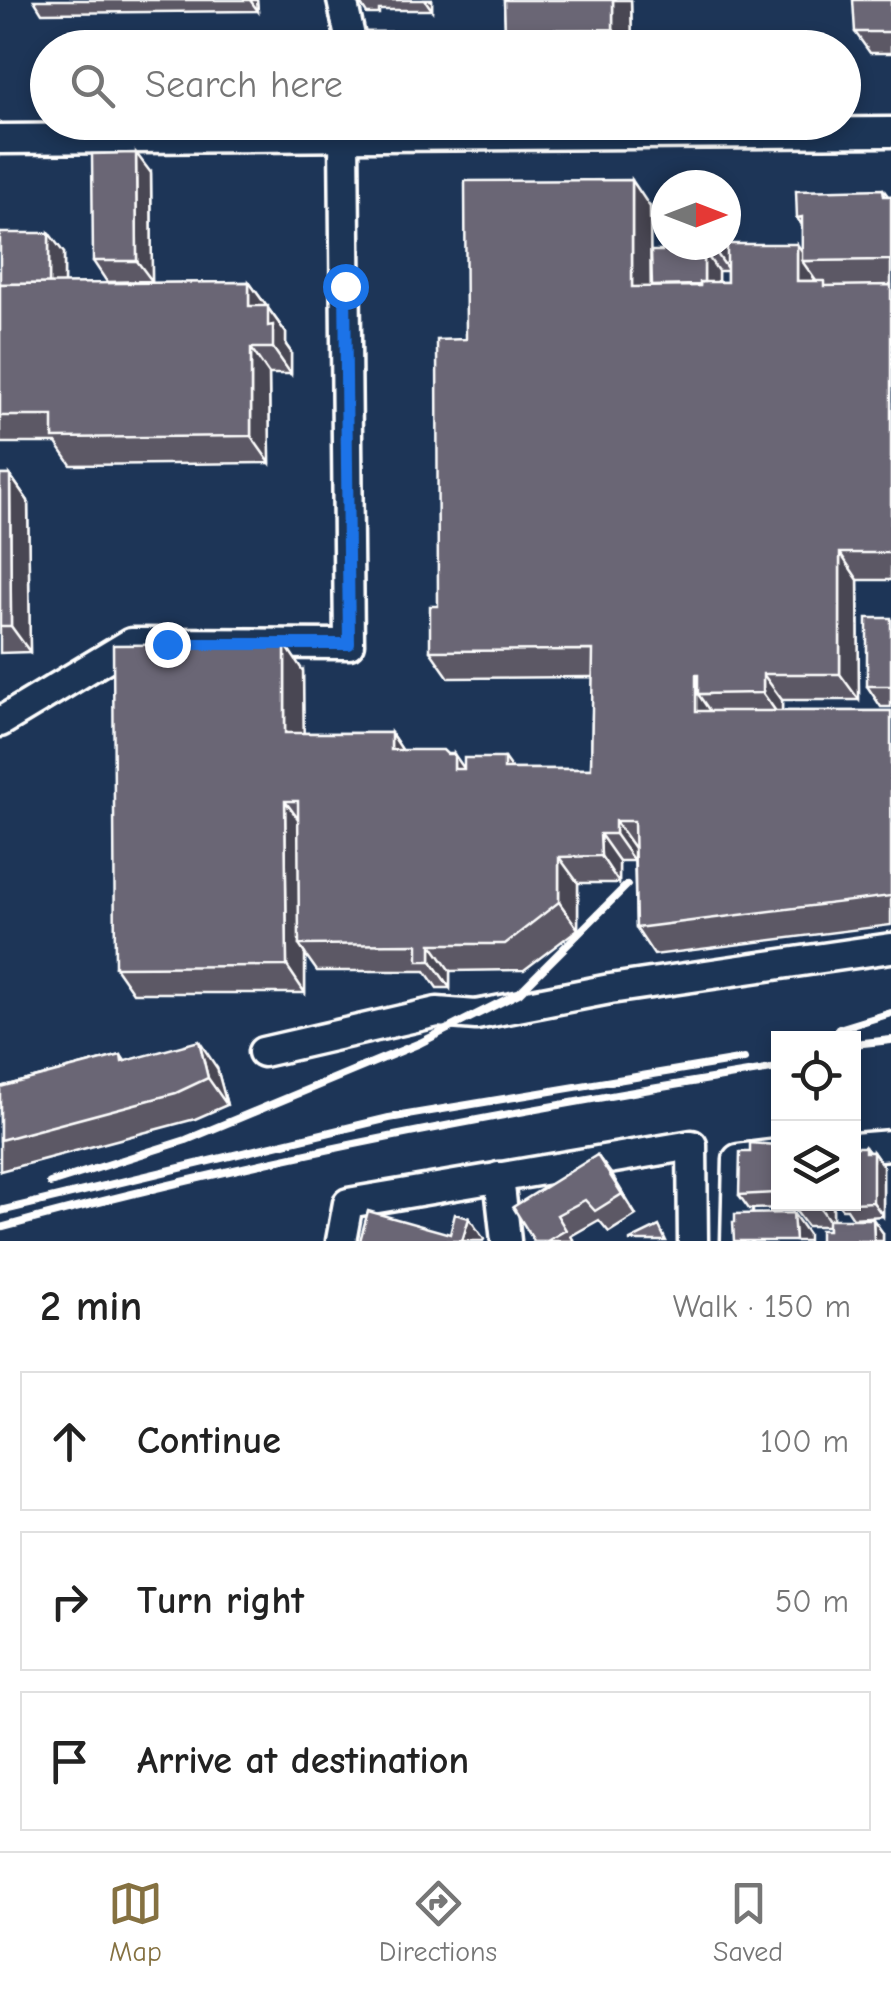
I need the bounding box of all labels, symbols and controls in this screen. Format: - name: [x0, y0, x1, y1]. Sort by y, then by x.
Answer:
- search box: [30, 30, 861, 140]
- icon: search: [65, 58, 120, 113]
- text: Search here: [145, 63, 343, 107]
- north arrow: [651, 170, 741, 260]
- route start: [323, 264, 369, 310]
- route end: [145, 622, 191, 668]
- map controls: [771, 1031, 861, 1211]
- button: locate: [771, 1031, 861, 1121]
- button: layers: [771, 1121, 861, 1211]
- text: 2 min: [40, 1282, 142, 1331]
- text: Walk · 150 m: [673, 1288, 851, 1325]
- icon: ahead: [42, 1414, 97, 1469]
- text: Continue: [137, 1419, 281, 1463]
- text: 100 m: [760, 1423, 849, 1460]
- icon: right: [42, 1574, 97, 1629]
- text: Turn right: [137, 1579, 304, 1623]
- text: 50 m: [775, 1583, 849, 1620]
- icon: arrive: [42, 1734, 97, 1789]
- text: Arrive at destination: [137, 1739, 469, 1783]
- tab: Map: [108, 1876, 163, 1968]
- tab: Directions: [379, 1876, 497, 1968]
- tab: Saved: [713, 1876, 783, 1968]

